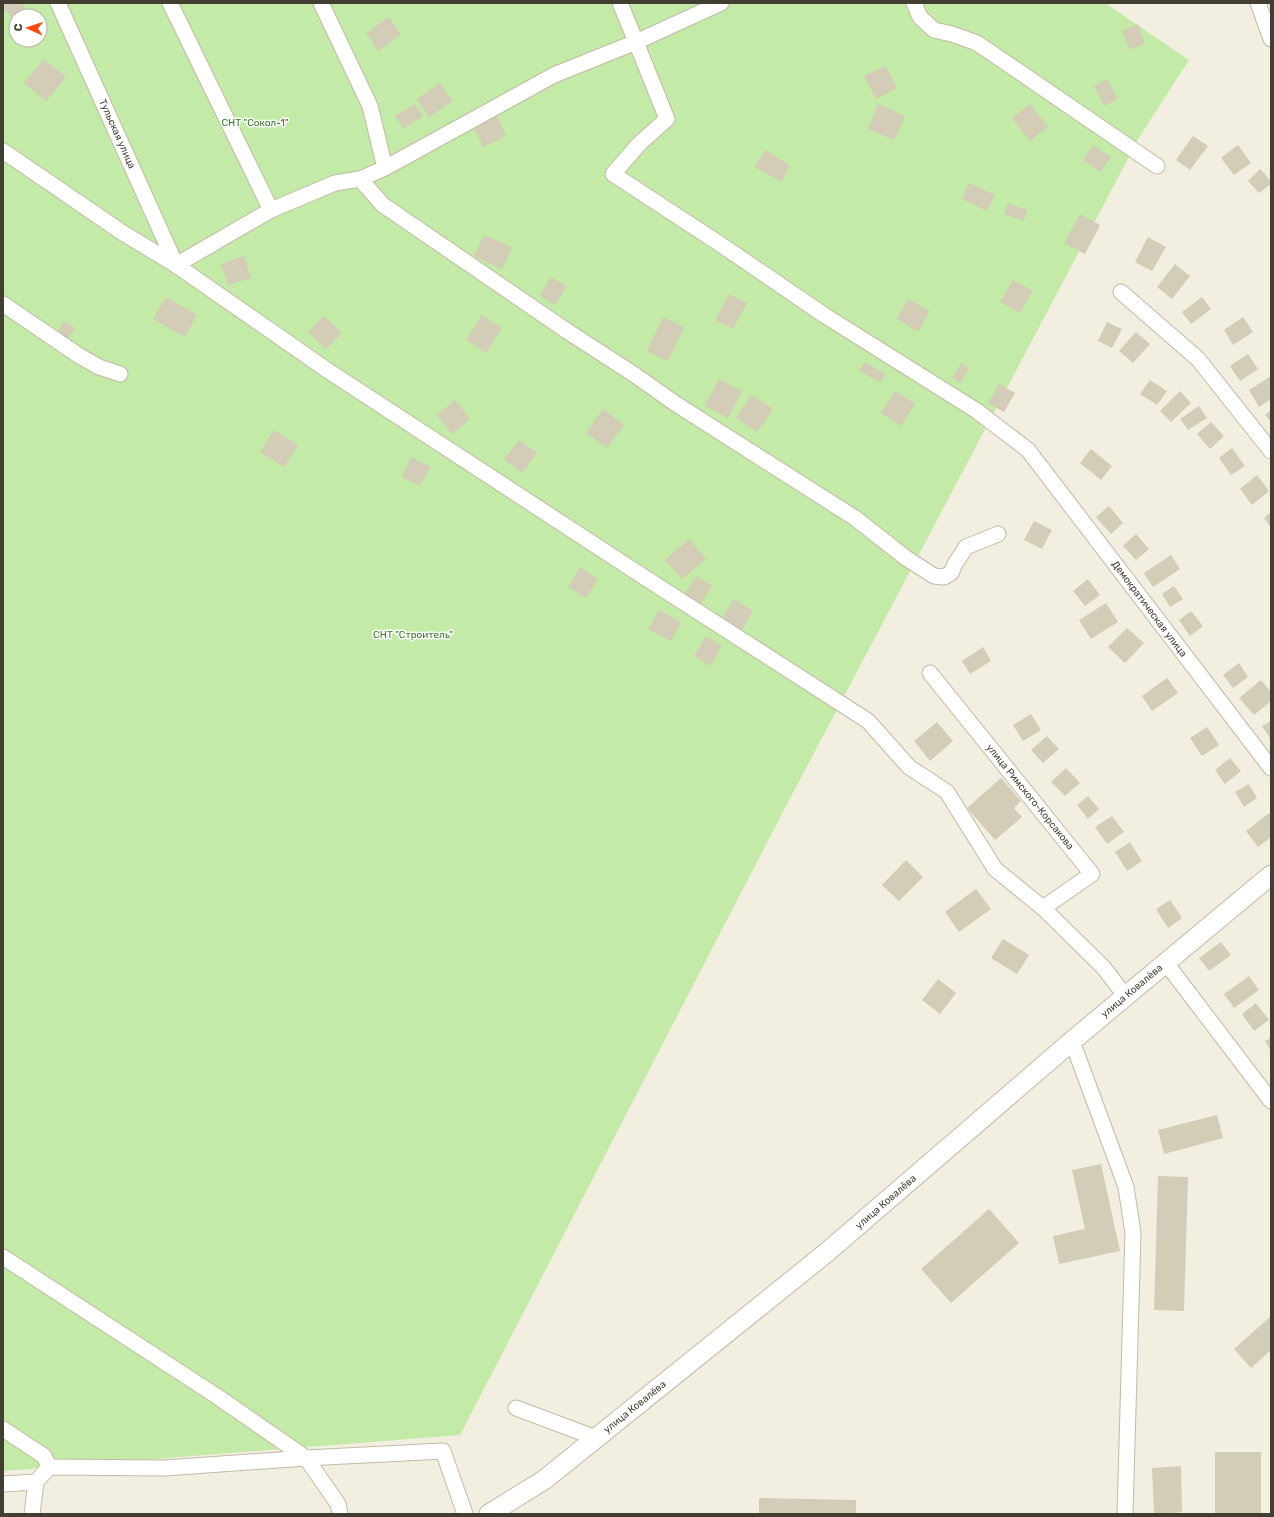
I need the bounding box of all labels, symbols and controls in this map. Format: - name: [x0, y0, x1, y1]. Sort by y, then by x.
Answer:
- north arrow: [8, 8, 48, 48]
- text: С: [12, 23, 25, 32]
- street label: Тульская улица: [96, 97, 138, 171]
- park label: СНТ "Сокол-1": [221, 117, 289, 129]
- street label: Демократическая улица: [1109, 558, 1189, 660]
- park label: СНТ "Строитель": [373, 629, 453, 641]
- street label: улица Римского-Корсакова: [984, 742, 1076, 852]
- street label: улица Ковалёва: [1099, 962, 1165, 1020]
- street label: улица Ковалёва: [853, 1172, 919, 1232]
- street label: улица Ковалёва: [601, 1378, 669, 1436]

